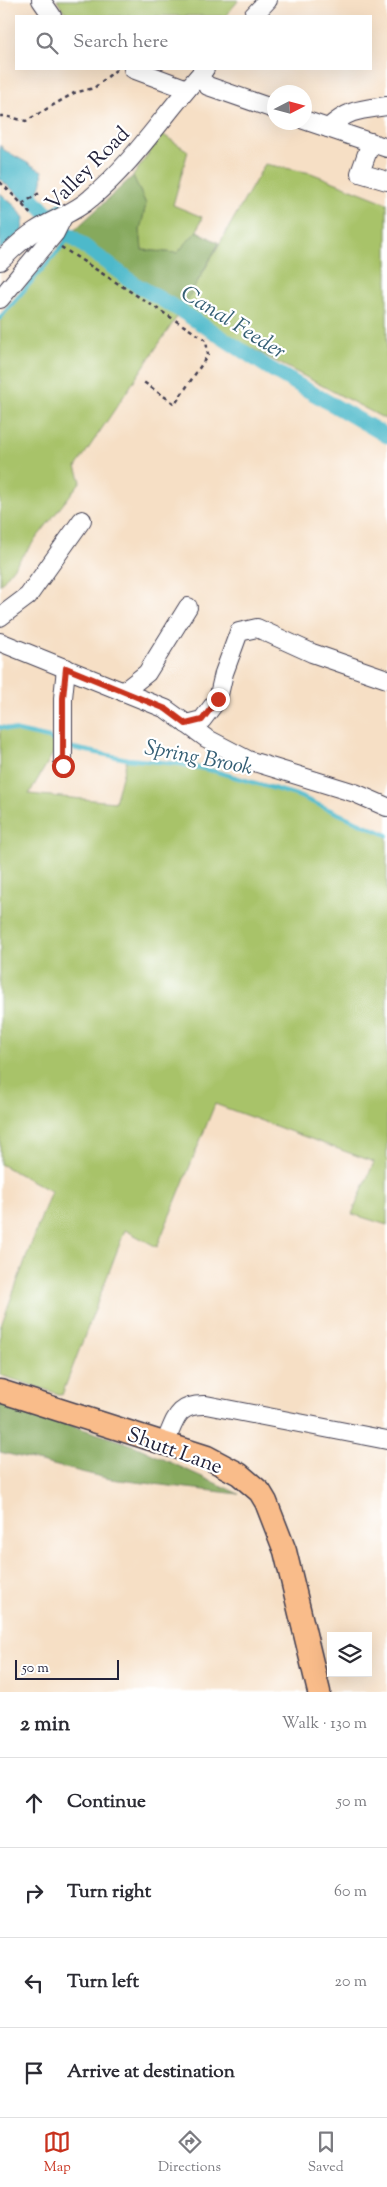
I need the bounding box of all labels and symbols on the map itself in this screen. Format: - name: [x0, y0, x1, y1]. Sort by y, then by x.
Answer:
- north arrow: [267, 85, 312, 130]
- street label: Valley Road: [39, 120, 137, 218]
- water label: Canal Feeder: [174, 279, 291, 369]
- route end: [207, 688, 230, 711]
- water label: Spring Brook: [142, 733, 255, 785]
- route start: [52, 755, 75, 778]
- street label: Shutt Lane: [122, 1421, 226, 1483]
- scale bar: [15, 1657, 119, 1680]

